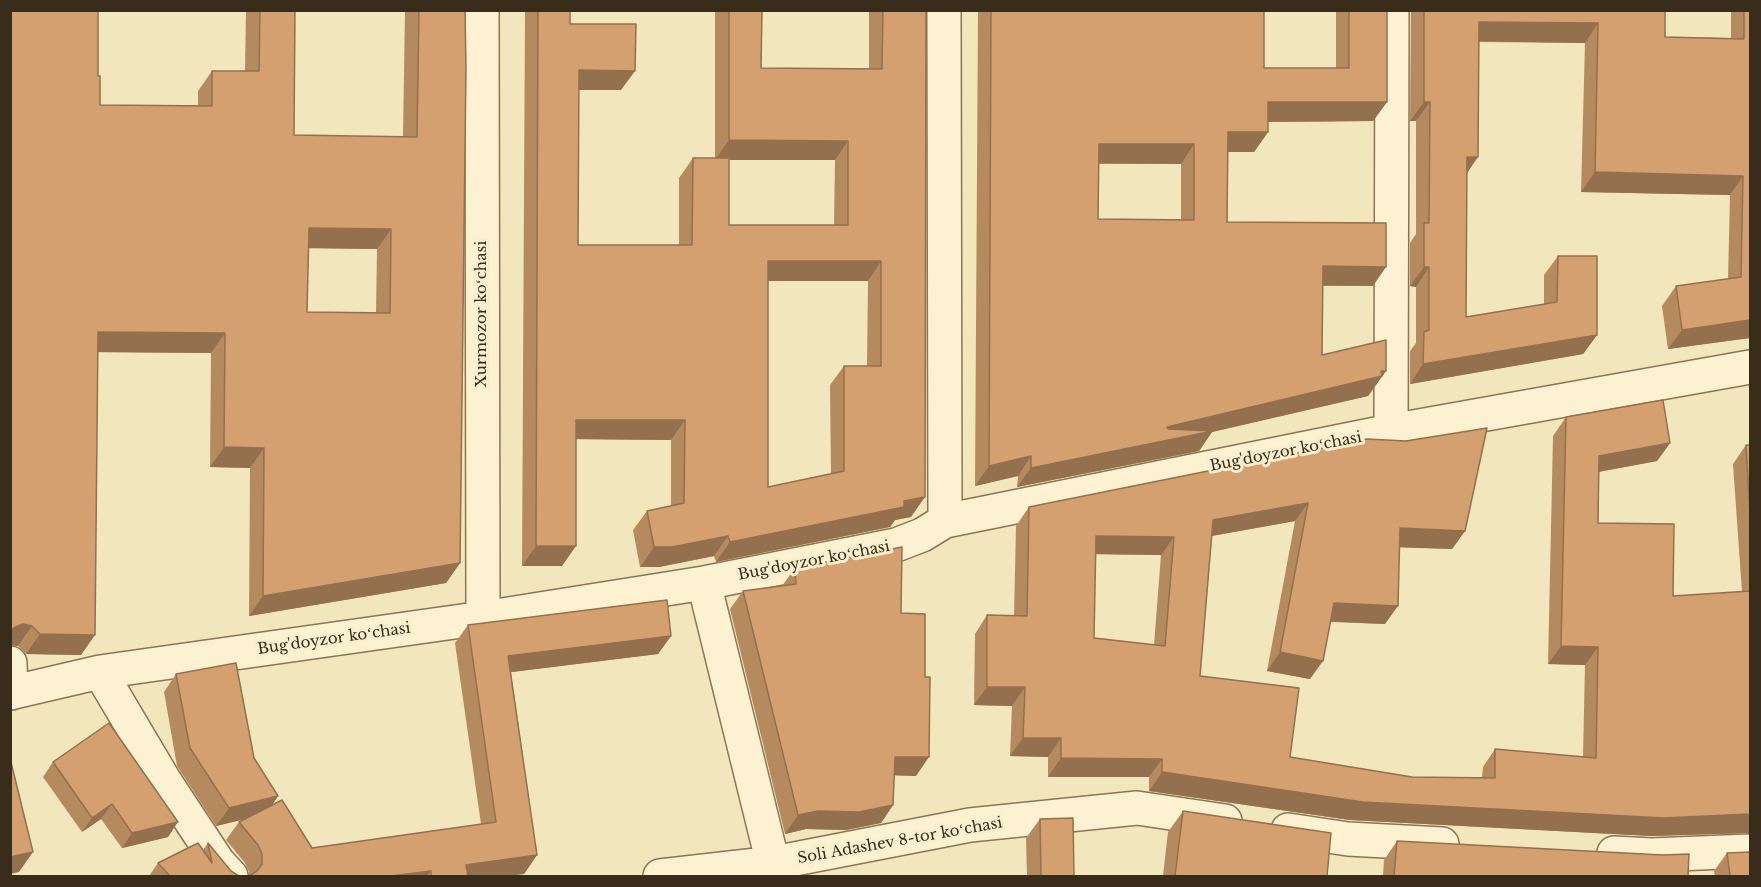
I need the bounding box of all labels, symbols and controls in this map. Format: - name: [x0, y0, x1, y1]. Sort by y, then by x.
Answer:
- street label: Xurmozor koʻchasi: [473, 241, 491, 387]
- street label: Bug'doyzor koʻchasi: [1209, 428, 1363, 476]
- street label: Bug'doyzor koʻchasi: [737, 537, 891, 585]
- street label: Bug'doyzor koʻchasi: [256, 619, 412, 659]
- street label: Soli Adashev 8-tor koʻchasi: [796, 814, 1004, 868]

